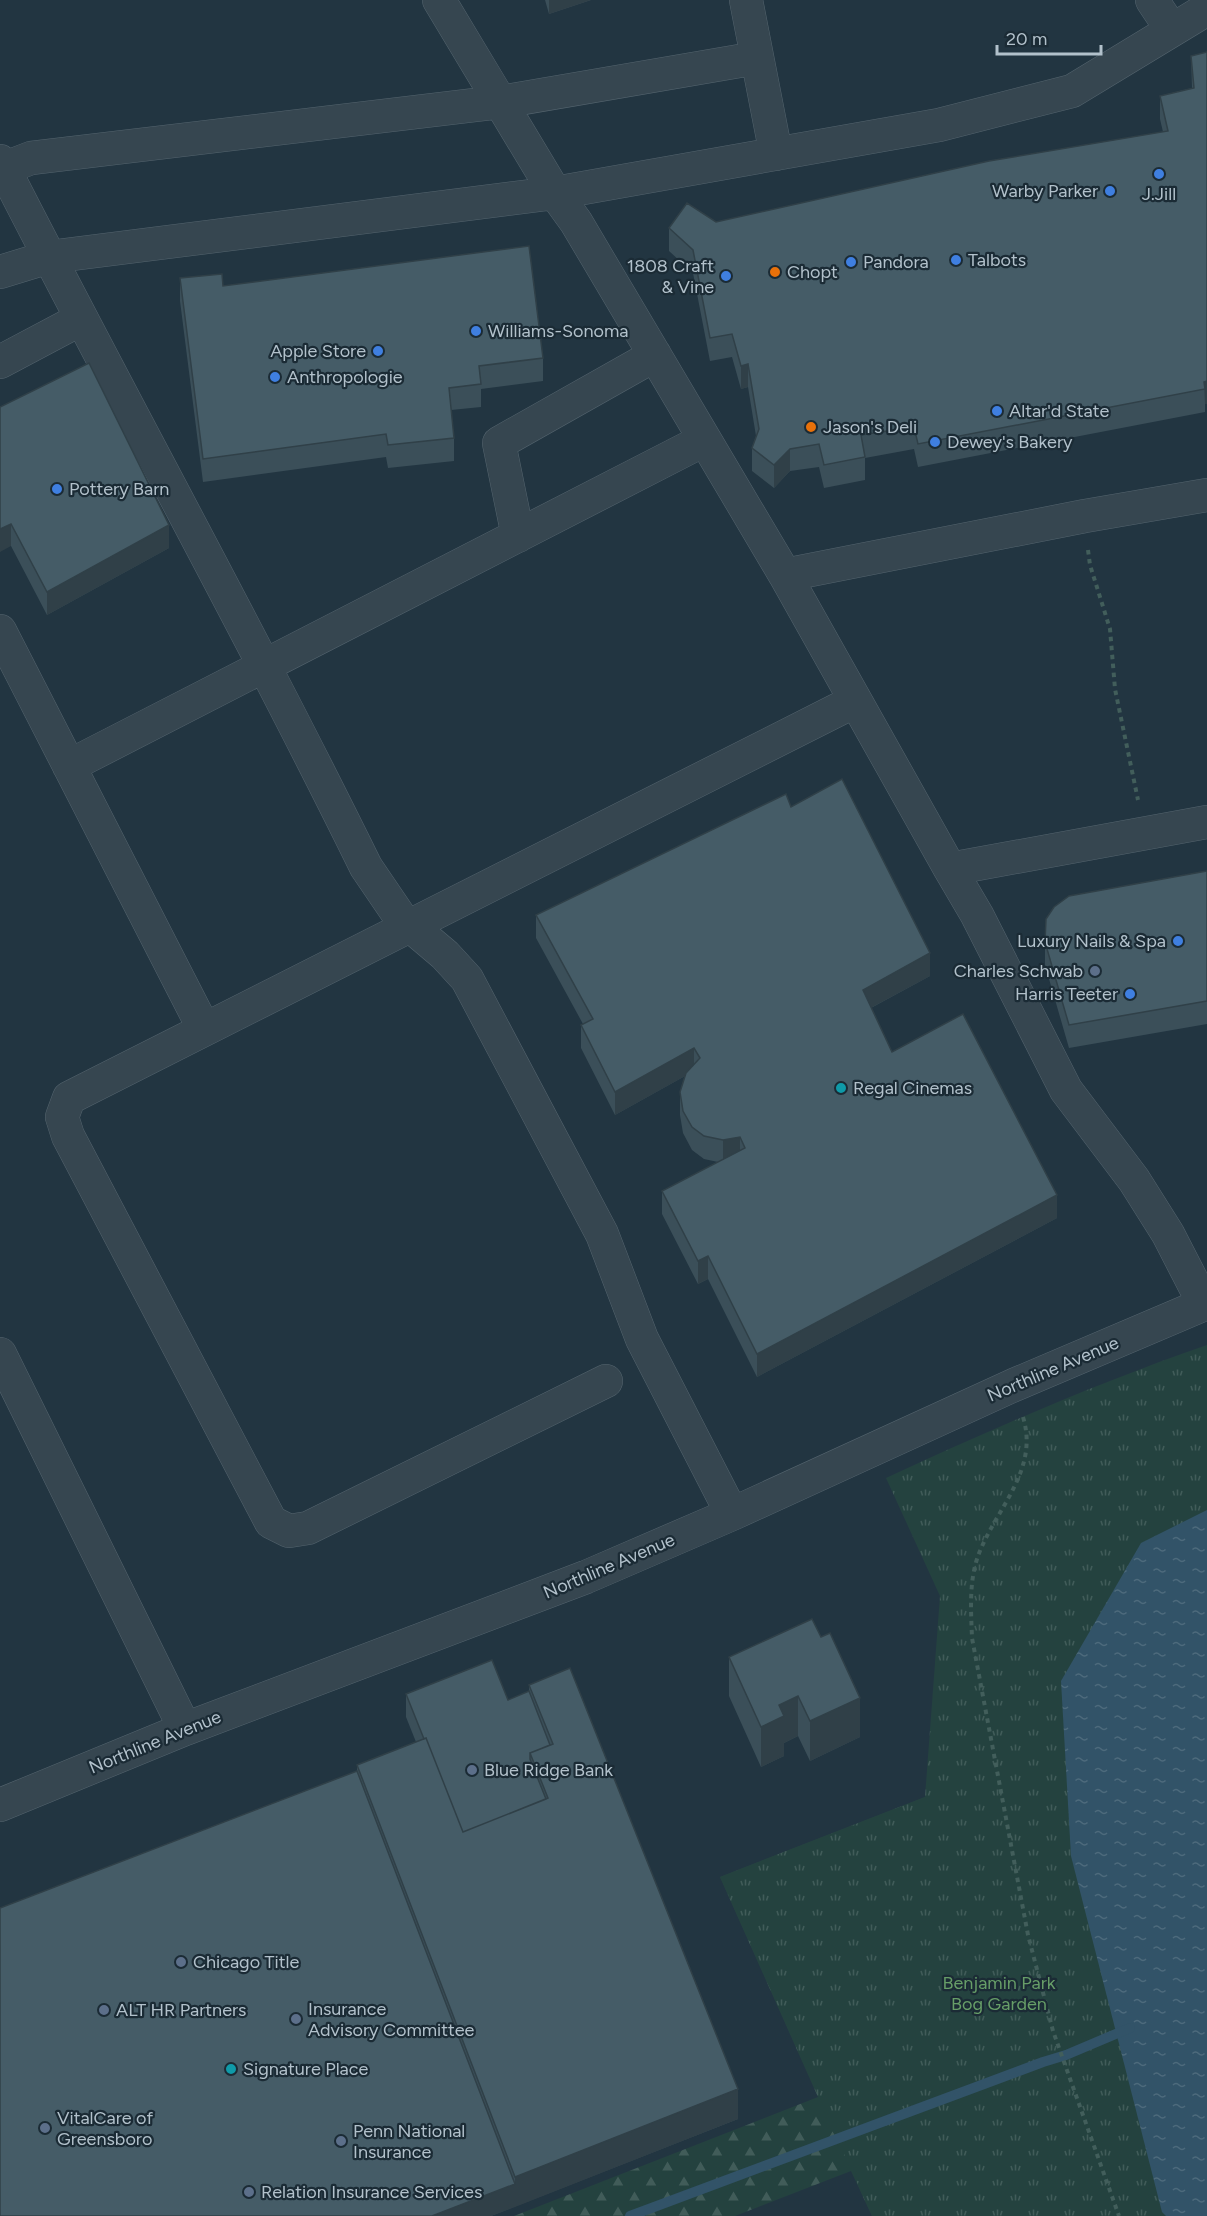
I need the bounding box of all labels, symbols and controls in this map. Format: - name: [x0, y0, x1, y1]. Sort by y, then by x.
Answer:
- scale bar: [997, 18, 1100, 56]
- text: 20 m: [1006, 28, 1047, 50]
- marker: J.Jill: [1152, 167, 1166, 181]
- place label: Warby Parker: [992, 180, 1098, 202]
- place label: J.Jill: [1142, 183, 1176, 205]
- marker: Warby Parker: [1103, 184, 1117, 198]
- place label: Talbots: [968, 249, 1026, 271]
- place label: Pandora: [863, 251, 929, 273]
- marker: Talbots: [949, 253, 963, 267]
- place label: 1808 Craft & Vine: [627, 255, 714, 298]
- marker: Pandora: [844, 255, 858, 269]
- place label: Chopt: [787, 261, 838, 283]
- marker: Chopt: [768, 265, 782, 279]
- marker: 1808 Craft & Vine: [719, 269, 733, 283]
- place label: Williams-Sonoma: [488, 320, 628, 342]
- marker: Williams-Sonoma: [469, 324, 483, 338]
- place label: Apple Store: [270, 340, 366, 362]
- marker: Apple Store: [371, 344, 385, 358]
- place label: Anthropologie: [287, 366, 403, 388]
- marker: Anthropologie: [268, 370, 282, 384]
- place label: Altar'd State: [1009, 400, 1110, 422]
- marker: Altar'd State: [990, 404, 1004, 418]
- place label: Jason's Deli: [823, 416, 917, 438]
- marker: Jason's Deli: [804, 420, 818, 434]
- place label: Dewey's Bakery: [947, 431, 1073, 453]
- marker: Dewey's Bakery: [928, 435, 942, 449]
- place label: Pottery Barn: [69, 478, 169, 500]
- marker: Pottery Barn: [50, 482, 64, 496]
- place label: Luxury Nails & Spa: [1017, 930, 1166, 952]
- marker: Luxury Nails & Spa: [1171, 934, 1185, 948]
- place label: Charles Schwab: [954, 960, 1083, 982]
- marker: Charles Schwab: [1088, 964, 1102, 978]
- place label: Harris Teeter: [1015, 983, 1118, 1005]
- marker: Harris Teeter: [1123, 987, 1137, 1001]
- place label: Regal Cinemas: [853, 1077, 972, 1099]
- marker: Regal Cinemas: [834, 1081, 848, 1095]
- street label: Northline Avenue: [984, 1331, 1122, 1407]
- street label: Northline Avenue: [540, 1528, 678, 1604]
- street label: Northline Avenue: [86, 1705, 224, 1779]
- place label: Blue Ridge Bank: [484, 1759, 613, 1781]
- marker: Blue Ridge Bank: [465, 1763, 479, 1777]
- place label: Chicago Title: [193, 1951, 299, 1973]
- marker: Chicago Title: [174, 1955, 188, 1969]
- park label: Benjamin Park Bog Garden: [942, 1972, 1056, 2015]
- place label: Insurance Advisory Committee: [308, 1998, 475, 2041]
- place label: ALT HR Partners: [116, 1999, 246, 2021]
- marker: ALT HR Partners: [97, 2003, 111, 2017]
- marker: Insurance Advisory Committee: [289, 2012, 303, 2026]
- place label: Signature Place: [243, 2058, 369, 2080]
- marker: Signature Place: [224, 2062, 238, 2076]
- place label: VitalCare of Greensboro: [57, 2107, 154, 2150]
- place label: Penn National Insurance: [353, 2120, 465, 2163]
- marker: VitalCare of Greensboro: [38, 2121, 52, 2135]
- marker: Penn National Insurance: [334, 2134, 348, 2148]
- place label: Relation Insurance Services: [261, 2181, 482, 2203]
- marker: Relation Insurance Services: [242, 2185, 256, 2199]

